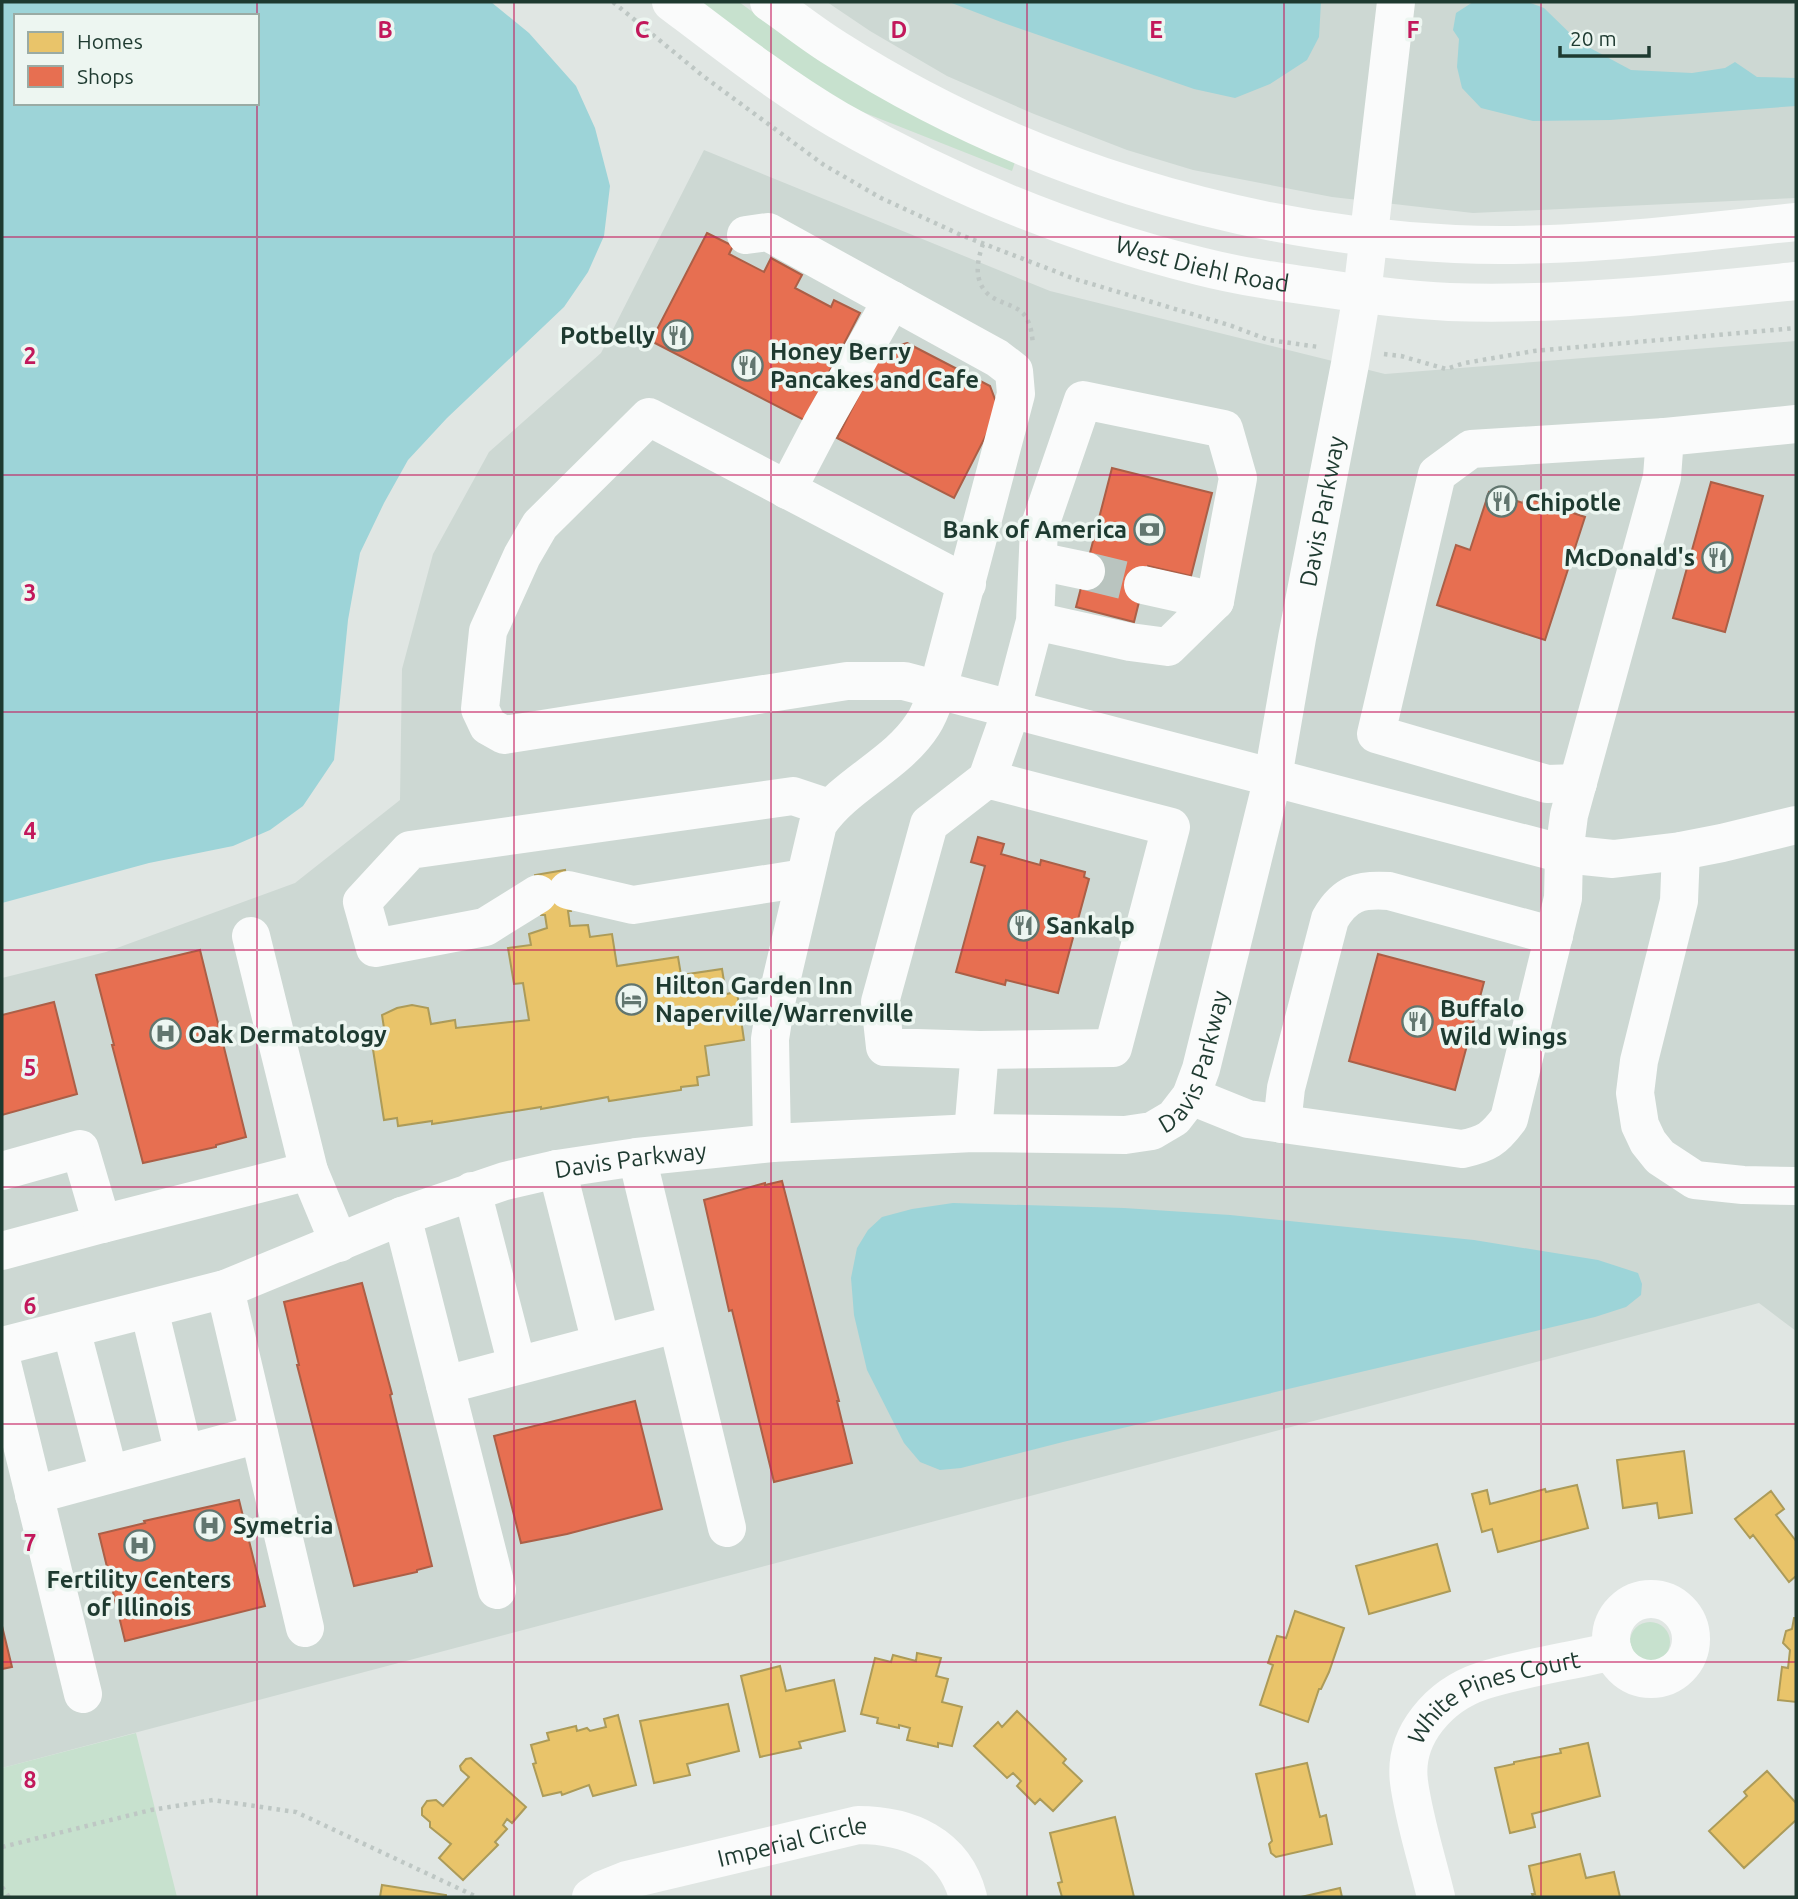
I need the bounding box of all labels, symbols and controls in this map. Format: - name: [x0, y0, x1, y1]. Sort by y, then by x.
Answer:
- legend: [14, 14, 259, 105]
- scale bar: [1560, 14, 1649, 58]
- text: B: [377, 17, 393, 42]
- text: C: [635, 17, 650, 42]
- text: D: [891, 17, 907, 42]
- text: E: [1149, 17, 1163, 42]
- text: F: [1407, 17, 1420, 42]
- text: 20 m: [1570, 26, 1617, 50]
- text: Homes: [77, 29, 143, 53]
- text: Shops: [77, 64, 134, 88]
- street label: West Diehl Road: [1112, 230, 1291, 297]
- restaurant icon: Potbelly: [661, 318, 695, 352]
- place label: Potbelly: [560, 322, 655, 349]
- place label: Honey Berry Pancakes and Cafe: [770, 338, 979, 393]
- text: 2: [24, 343, 36, 368]
- restaurant icon: Honey Berry Pancakes and Cafe: [730, 348, 764, 382]
- street label: Davis Parkway: [1294, 433, 1349, 589]
- restaurant icon: Chipotle: [1485, 485, 1519, 519]
- place label: Chipotle: [1525, 489, 1621, 516]
- bank icon: Bank of America: [1133, 512, 1167, 546]
- place label: Bank of America: [943, 516, 1127, 543]
- restaurant icon: McDonald's: [1701, 540, 1735, 574]
- place label: McDonald's: [1564, 544, 1695, 571]
- text: 3: [24, 580, 36, 605]
- text: 4: [24, 818, 37, 843]
- restaurant icon: Sankalp: [1006, 908, 1040, 942]
- place label: Sankalp: [1046, 912, 1135, 939]
- place label: Hilton Garden Inn Naperville/Warrenville: [655, 972, 914, 1027]
- hotel icon: Hilton Garden Inn Naperville/Warrenville: [615, 982, 649, 1016]
- street label: Davis Parkway: [1153, 987, 1233, 1138]
- place label: Buffalo Wild Wings: [1440, 995, 1567, 1050]
- restaurant icon: Buffalo Wild Wings: [1400, 1005, 1434, 1039]
- hospital icon: Oak Dermatology: [148, 1017, 182, 1051]
- place label: Oak Dermatology: [188, 1021, 387, 1048]
- text: 5: [24, 1055, 36, 1080]
- street label: Davis Parkway: [553, 1136, 708, 1183]
- text: 6: [24, 1293, 37, 1318]
- hospital icon: Symetria: [193, 1508, 227, 1542]
- place label: Symetria: [233, 1512, 333, 1539]
- hospital icon: Fertility Centers of Illinois: [122, 1528, 156, 1562]
- text: 7: [24, 1530, 36, 1555]
- place label: Fertility Centers of Illinois: [47, 1566, 231, 1621]
- street label: White Pines Court: [1402, 1645, 1583, 1748]
- text: 8: [24, 1767, 36, 1792]
- street label: Imperial Circle: [715, 1811, 868, 1872]

